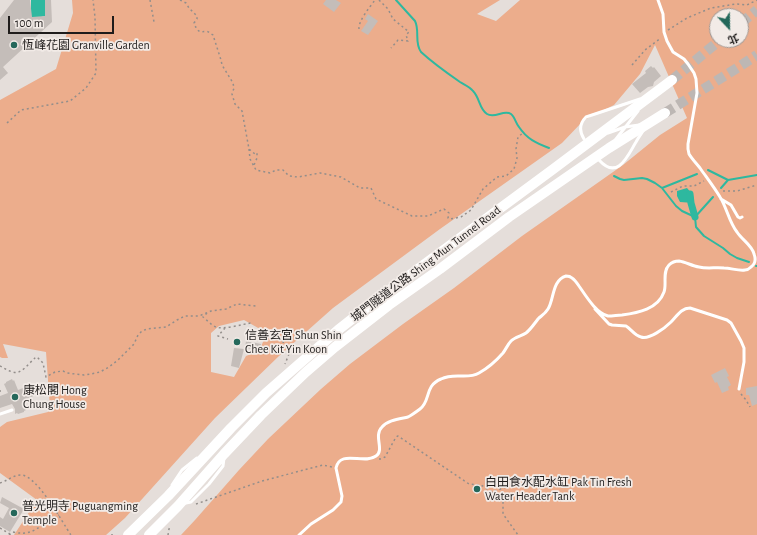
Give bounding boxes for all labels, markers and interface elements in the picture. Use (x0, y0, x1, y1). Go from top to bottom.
scale bar (10, 8, 116, 34)
north arrow (709, 8, 749, 48)
text: 100 m (15, 17, 43, 29)
text: 北 (726, 32, 740, 46)
place label: 恆峰花園 Granville Garden (22, 38, 150, 52)
marker: 恆峰花園 Granville Garden (9, 40, 19, 50)
street label: 城門隧道公路 Shing Mun Tunnel Road (348, 203, 504, 325)
place label: 信善玄宮 Shun Shin Chee Kit Yin Koon (245, 328, 342, 356)
marker: 信善玄宮 Shun Shin Chee Kit Yin Koon (232, 337, 242, 347)
place label: 康松閣 Hong Chung House (23, 383, 87, 411)
marker: 康松閣 Hong Chung House (10, 392, 20, 402)
place label: 白田食水配水缸 Pak Tin Fresh Water Header Tank (485, 475, 632, 503)
marker: 白田食水配水缸 Pak Tin Fresh Water Header Tank (472, 484, 482, 494)
place label: 普光明寺 Puguangming Temple (22, 499, 138, 527)
marker: 普光明寺 Puguangming Temple (9, 508, 19, 518)

